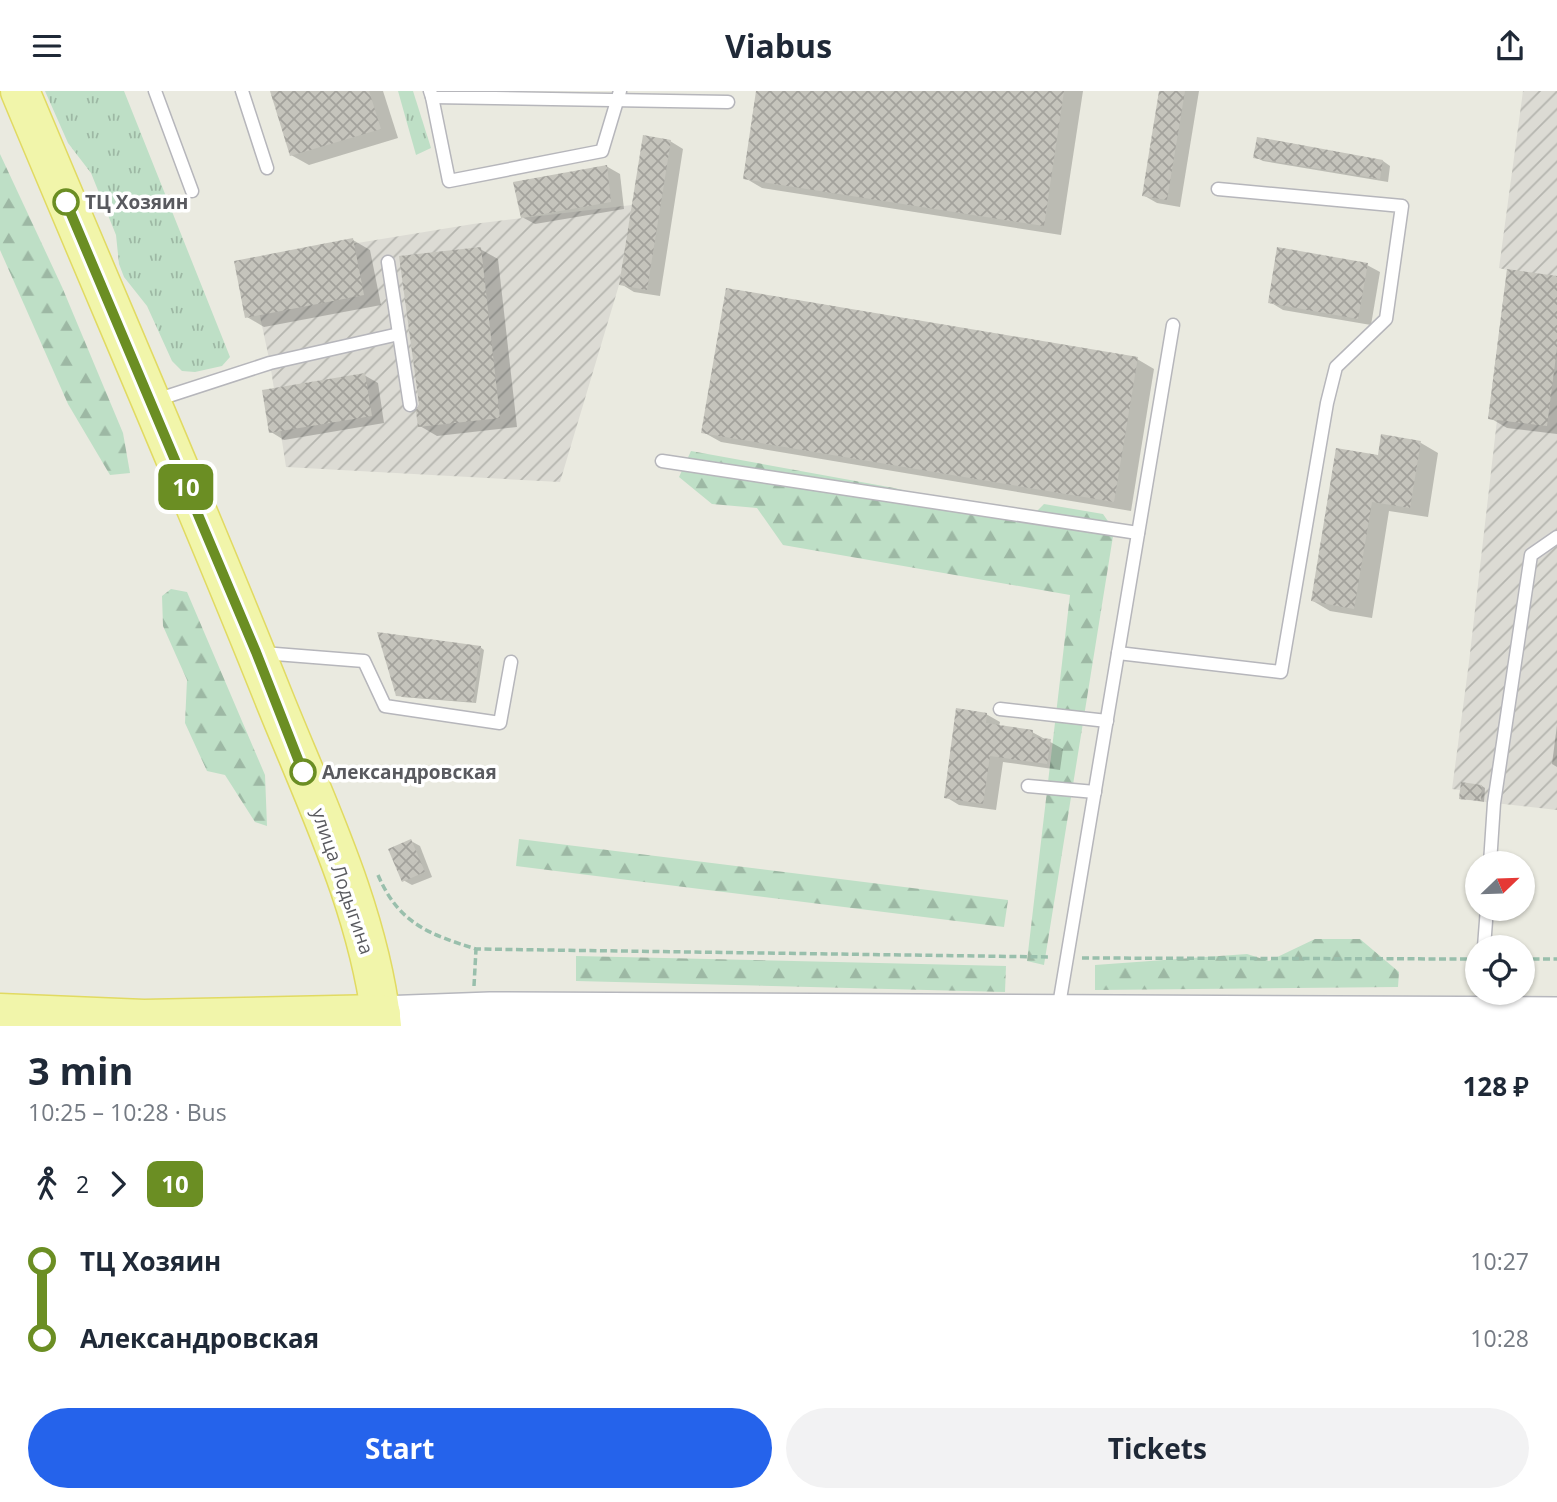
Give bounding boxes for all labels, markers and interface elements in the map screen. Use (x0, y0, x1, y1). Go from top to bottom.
text: Viabus (725, 24, 832, 67)
icon: menu (28, 27, 66, 65)
icon: share (1491, 27, 1529, 65)
marker: ТЦ Хозяин (53, 189, 79, 215)
place label: ТЦ Хозяин (85, 189, 188, 215)
line badge: 10 (154, 464, 218, 510)
text: 10 (172, 470, 200, 503)
marker: Александровская (290, 759, 316, 785)
place label: Александровская (322, 759, 497, 785)
street label: улица Лодыгина (306, 804, 380, 958)
north arrow (1465, 851, 1535, 921)
map controls (1465, 851, 1535, 1005)
button: locate (1465, 935, 1535, 1005)
text: 3 min (28, 1044, 133, 1096)
text: 128 ₽ (1463, 1068, 1529, 1104)
text: 10:25 – 10:28 · Bus (28, 1096, 227, 1128)
icon: walk (28, 1165, 66, 1203)
icon: forward (99, 1165, 137, 1203)
text: 10 (161, 1167, 189, 1200)
text: 2 (76, 1168, 89, 1200)
text: ТЦ Хозяин (80, 1243, 221, 1279)
text: 10:27 (1470, 1245, 1529, 1277)
text: Александровская (80, 1320, 319, 1356)
text: 10:28 (1470, 1322, 1529, 1354)
button: Start (28, 1408, 772, 1488)
button: Tickets (786, 1408, 1529, 1488)

